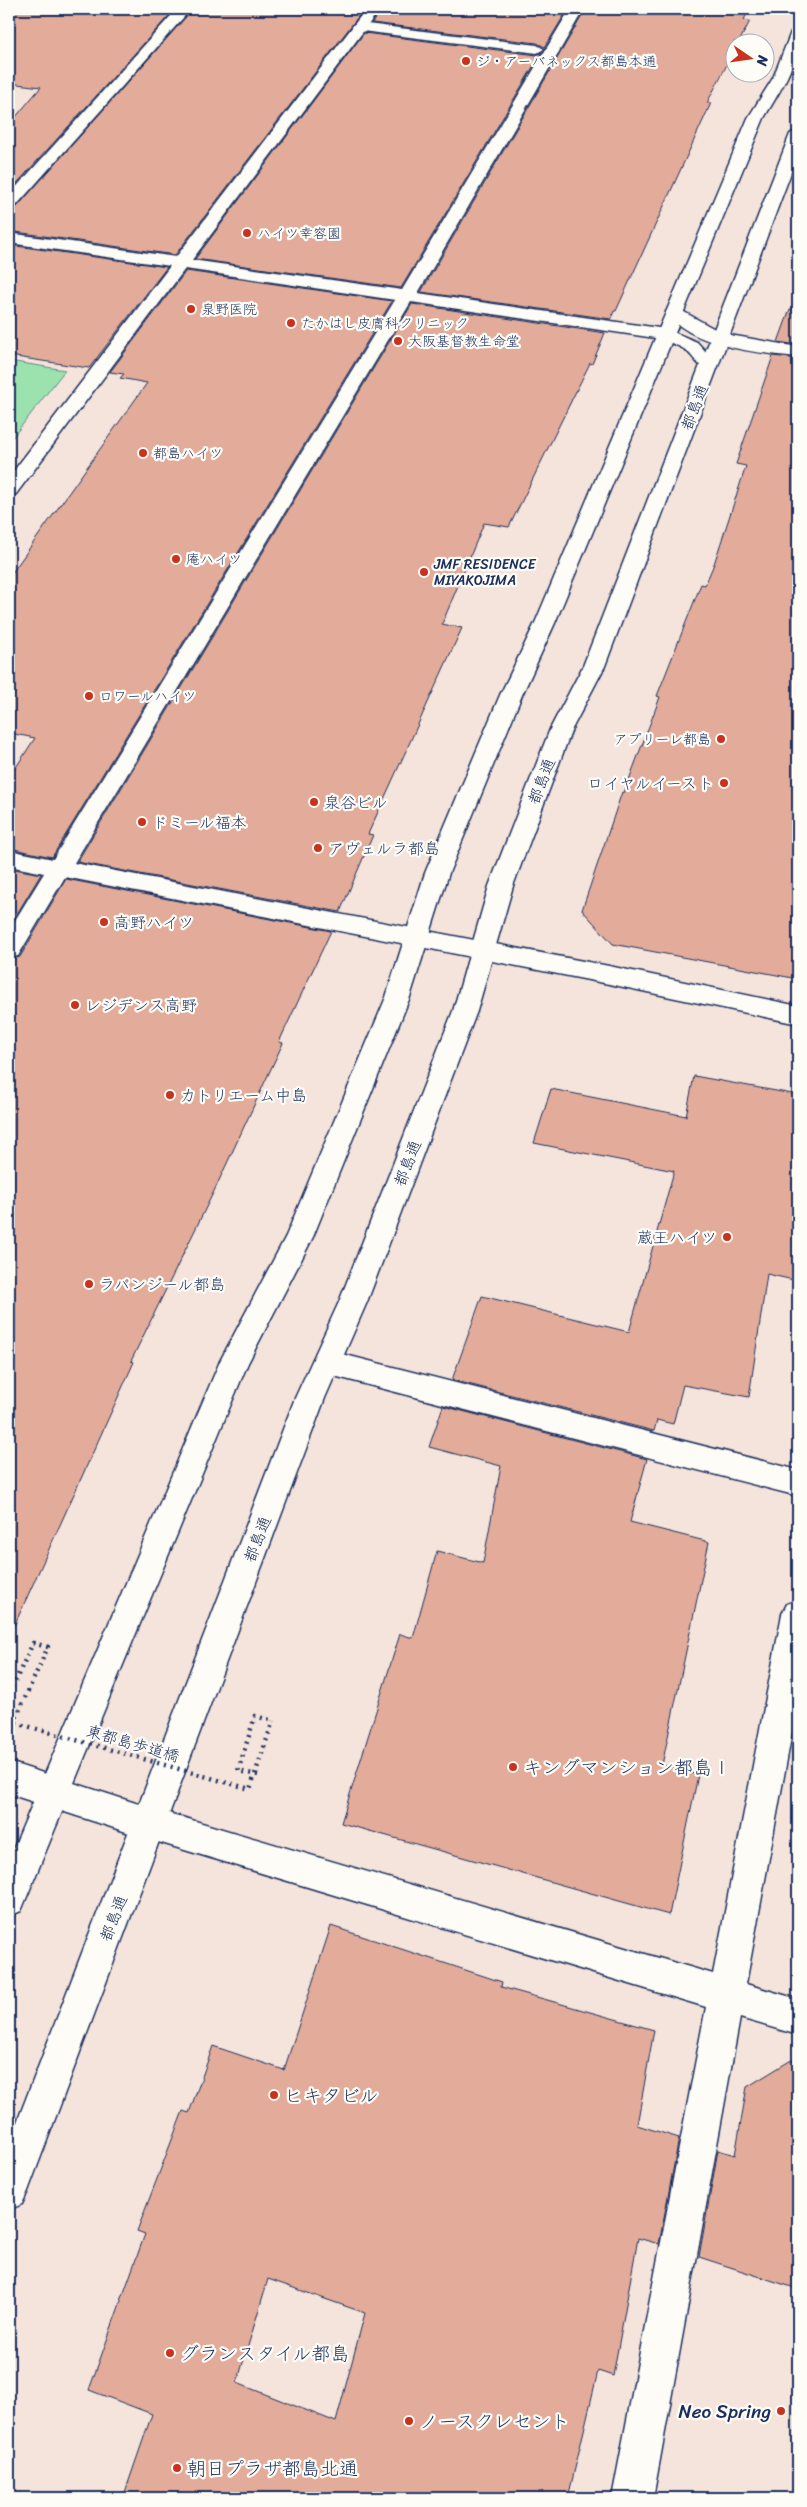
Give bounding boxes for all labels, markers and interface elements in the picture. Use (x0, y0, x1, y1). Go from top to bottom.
north arrow (724, 32, 774, 82)
place label: ジ・アーバネックス都島本通 (476, 49, 657, 74)
text: N (749, 52, 776, 69)
marker: ジ・アーバネックス都島本通 (460, 55, 472, 67)
place label: ハイツ幸容園 (257, 221, 341, 246)
marker: ハイツ幸容園 (241, 227, 253, 239)
place label: 泉野医院 (201, 297, 257, 322)
marker: 泉野医院 (185, 303, 197, 315)
place label: たかはし皮膚科クリニック (301, 311, 469, 336)
marker: たかはし皮膚科クリニック (285, 317, 297, 329)
place label: 大阪基督教生命堂 (408, 329, 520, 354)
marker: 大阪基督教生命堂 (392, 335, 404, 347)
street label: 都島通 (672, 380, 717, 435)
place label: 都島ハイツ (153, 441, 223, 466)
marker: 都島ハイツ (137, 447, 149, 459)
place label: 庵ハイツ (186, 547, 242, 572)
place label: JMF RESIDENCE MIYAKOJIMA (433, 552, 537, 593)
marker: 庵ハイツ (170, 553, 182, 565)
marker: JMF RESIDENCE MIYAKOJIMA (418, 566, 430, 578)
place label: ロワールハイツ (99, 684, 196, 709)
marker: ロワールハイツ (83, 690, 95, 702)
place label: アプリーレ都島 (614, 727, 711, 752)
marker: アプリーレ都島 (715, 733, 727, 745)
street label: 都島通 (519, 754, 564, 809)
place label: ロイヤルイースト (587, 769, 714, 798)
marker: ロイヤルイースト (718, 777, 730, 789)
place label: 泉谷ビル (324, 788, 388, 817)
marker: 泉谷ビル (308, 796, 320, 808)
place label: ドミール福本 (152, 808, 247, 837)
marker: ドミール福本 (136, 816, 148, 828)
place label: アヴェルラ都島 (328, 834, 440, 863)
marker: アヴェルラ都島 (312, 842, 324, 854)
place label: 高野ハイツ (114, 908, 194, 937)
marker: 高野ハイツ (98, 916, 110, 928)
place label: レジデンス高野 (85, 991, 197, 1020)
marker: レジデンス高野 (69, 999, 81, 1011)
place label: カトリエーム中島 (180, 1081, 307, 1110)
marker: カトリエーム中島 (164, 1089, 176, 1101)
street label: 都島通 (385, 1136, 430, 1191)
place label: 蔵王ハイツ (637, 1223, 717, 1252)
marker: 蔵王ハイツ (721, 1231, 733, 1243)
place label: ラパンジール都島 (99, 1270, 225, 1299)
marker: ラパンジール都島 (83, 1278, 95, 1290)
street label: 都島通 (235, 1512, 280, 1567)
street label: 東都島歩道橋 (83, 1716, 183, 1771)
place label: キングマンション都島Ⅰ (523, 1751, 731, 1784)
marker: キングマンション都島Ⅰ (507, 1761, 519, 1773)
street label: 都島通 (91, 1891, 136, 1946)
place label: ヒキタビル (284, 2079, 379, 2112)
marker: ヒキタビル (268, 2089, 280, 2101)
place label: グランスタイル都島 (180, 2337, 349, 2370)
marker: グランスタイル都島 (164, 2347, 176, 2359)
place label: Neo Spring (679, 2395, 771, 2428)
place label: ノースクレセント (419, 2405, 570, 2438)
marker: Neo Spring (775, 2405, 787, 2417)
marker: ノースクレセント (403, 2415, 415, 2427)
place label: 朝日プラザ都島北通 (187, 2452, 358, 2485)
marker: 朝日プラザ都島北通 (171, 2462, 183, 2474)

